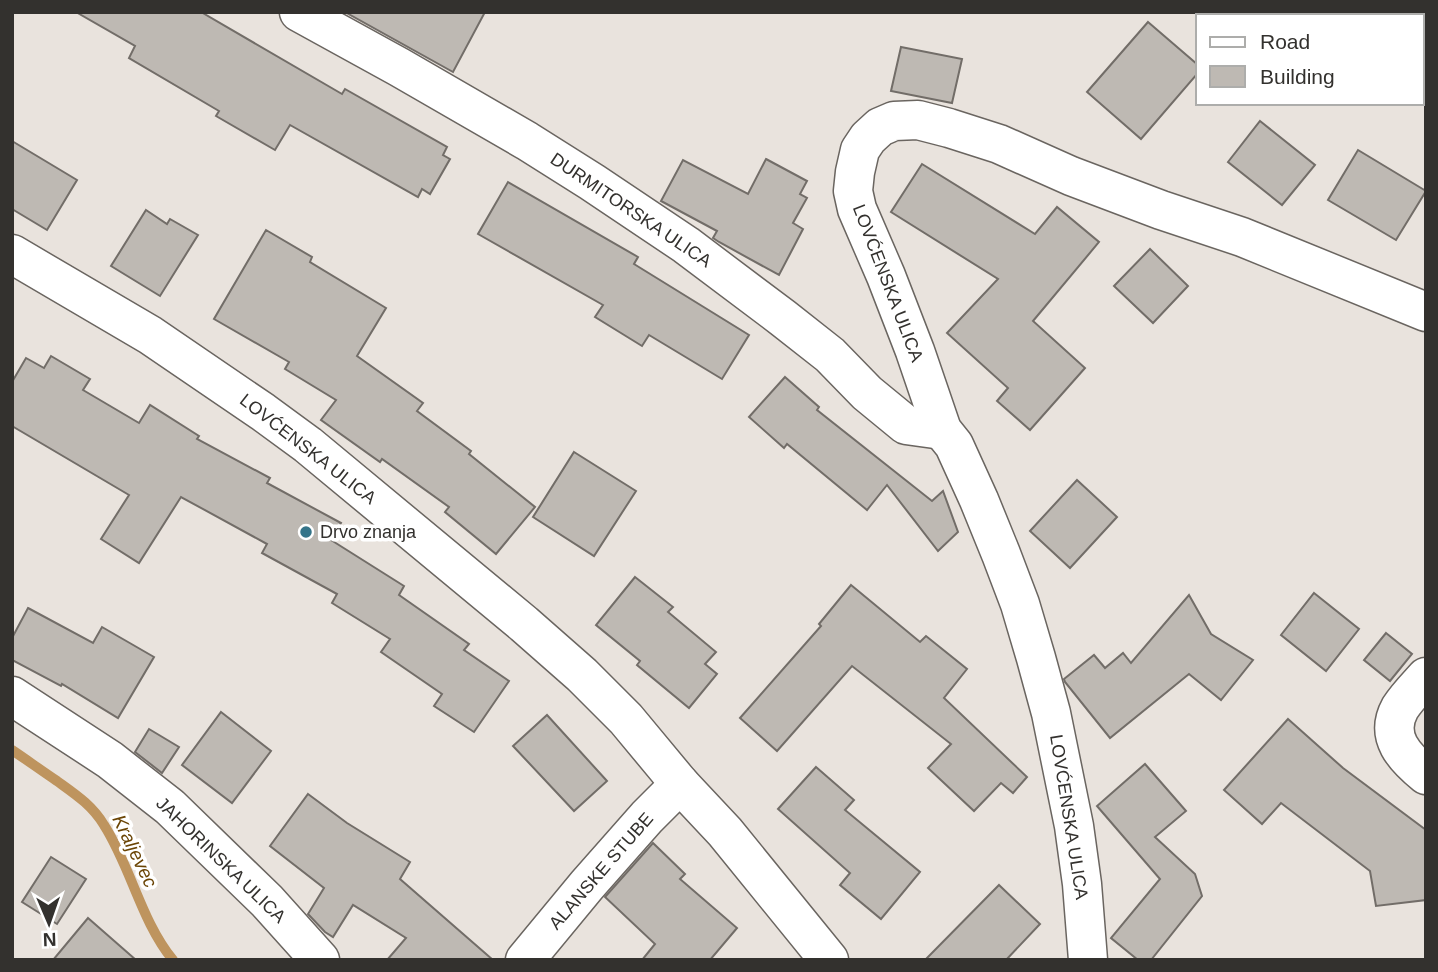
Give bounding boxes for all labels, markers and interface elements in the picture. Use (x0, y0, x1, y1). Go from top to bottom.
legend (1196, 14, 1424, 105)
text: Road (1260, 30, 1310, 53)
text: Building (1260, 65, 1335, 88)
street label: DURMITORSKA ULICA (547, 149, 715, 271)
street label: LOVĆENSKA ULICA (849, 201, 928, 365)
street label: LOVĆENSKA ULICA (236, 389, 381, 508)
place label: Drvo znanja (320, 522, 417, 542)
marker: Drvo znanja (298, 524, 314, 540)
street label: LOVĆENSKA ULICA (1046, 733, 1093, 901)
street label: JAHORINSKA ULICA (152, 793, 290, 927)
street label: ALANSKE STUBE (545, 809, 657, 933)
water label: Kraljevec (108, 811, 162, 891)
north arrow (14, 888, 84, 958)
text: N (42, 929, 57, 950)

